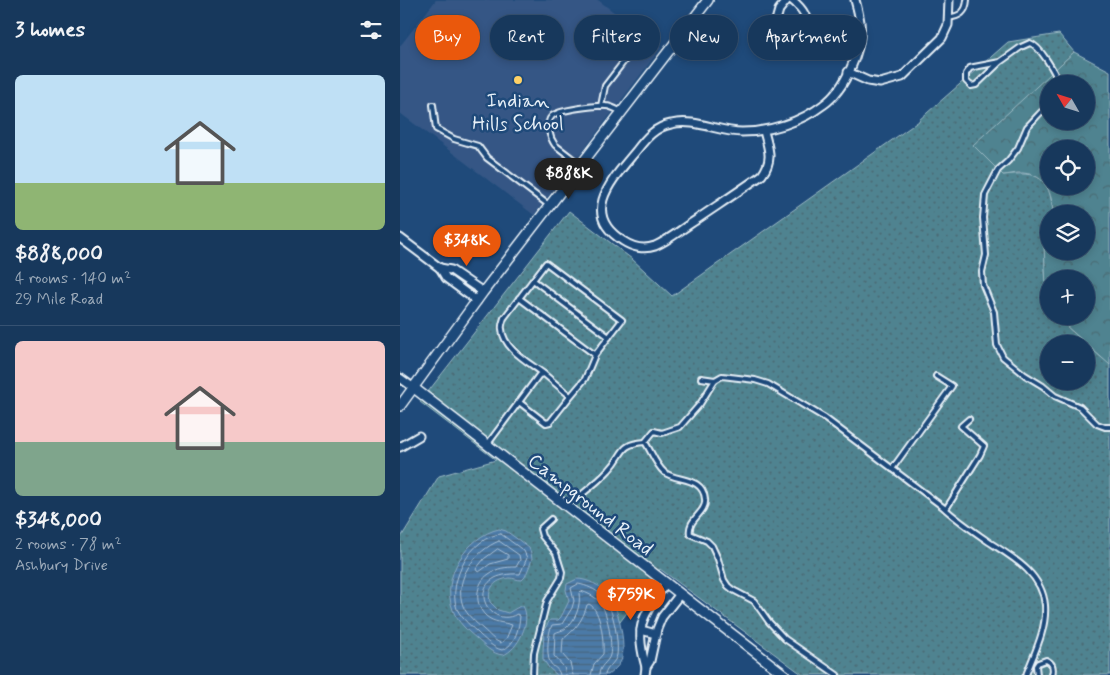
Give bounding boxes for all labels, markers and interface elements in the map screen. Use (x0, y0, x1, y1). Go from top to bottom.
chip: Buy (415, 15, 480, 60)
chip: Rent (490, 15, 564, 60)
chip: Filters (574, 15, 660, 60)
chip: New (670, 15, 738, 60)
chip: Apartment (748, 15, 866, 60)
text: 3 homes (15, 16, 85, 44)
icon: filters (357, 16, 385, 44)
marker: Indian Hills School (512, 74, 524, 86)
north arrow (1040, 75, 1095, 130)
map controls (1040, 75, 1095, 390)
place label: Indian Hills School (472, 88, 564, 138)
icon: home (155, 108, 245, 198)
button: locate (1040, 140, 1095, 195)
pin: $888K (534, 158, 604, 200)
text: $888K (545, 163, 593, 184)
button: layers (1040, 205, 1095, 260)
pin: $348K (432, 224, 502, 267)
text: $348K (444, 230, 490, 251)
text: $888,000 (15, 240, 103, 268)
text: 4 rooms · 140 m² (15, 268, 131, 289)
button: + (1040, 270, 1095, 325)
text: 29 Mile Road (15, 289, 103, 310)
button: − (1040, 335, 1095, 390)
icon: home (155, 373, 245, 463)
street label: Campground Road (522, 448, 658, 563)
text: $348,000 (15, 506, 102, 534)
text: 2 rooms · 78 m² (15, 534, 122, 555)
text: Ashbury Drive (15, 555, 108, 576)
pin: $759K (596, 578, 666, 621)
text: $759K (607, 584, 655, 605)

